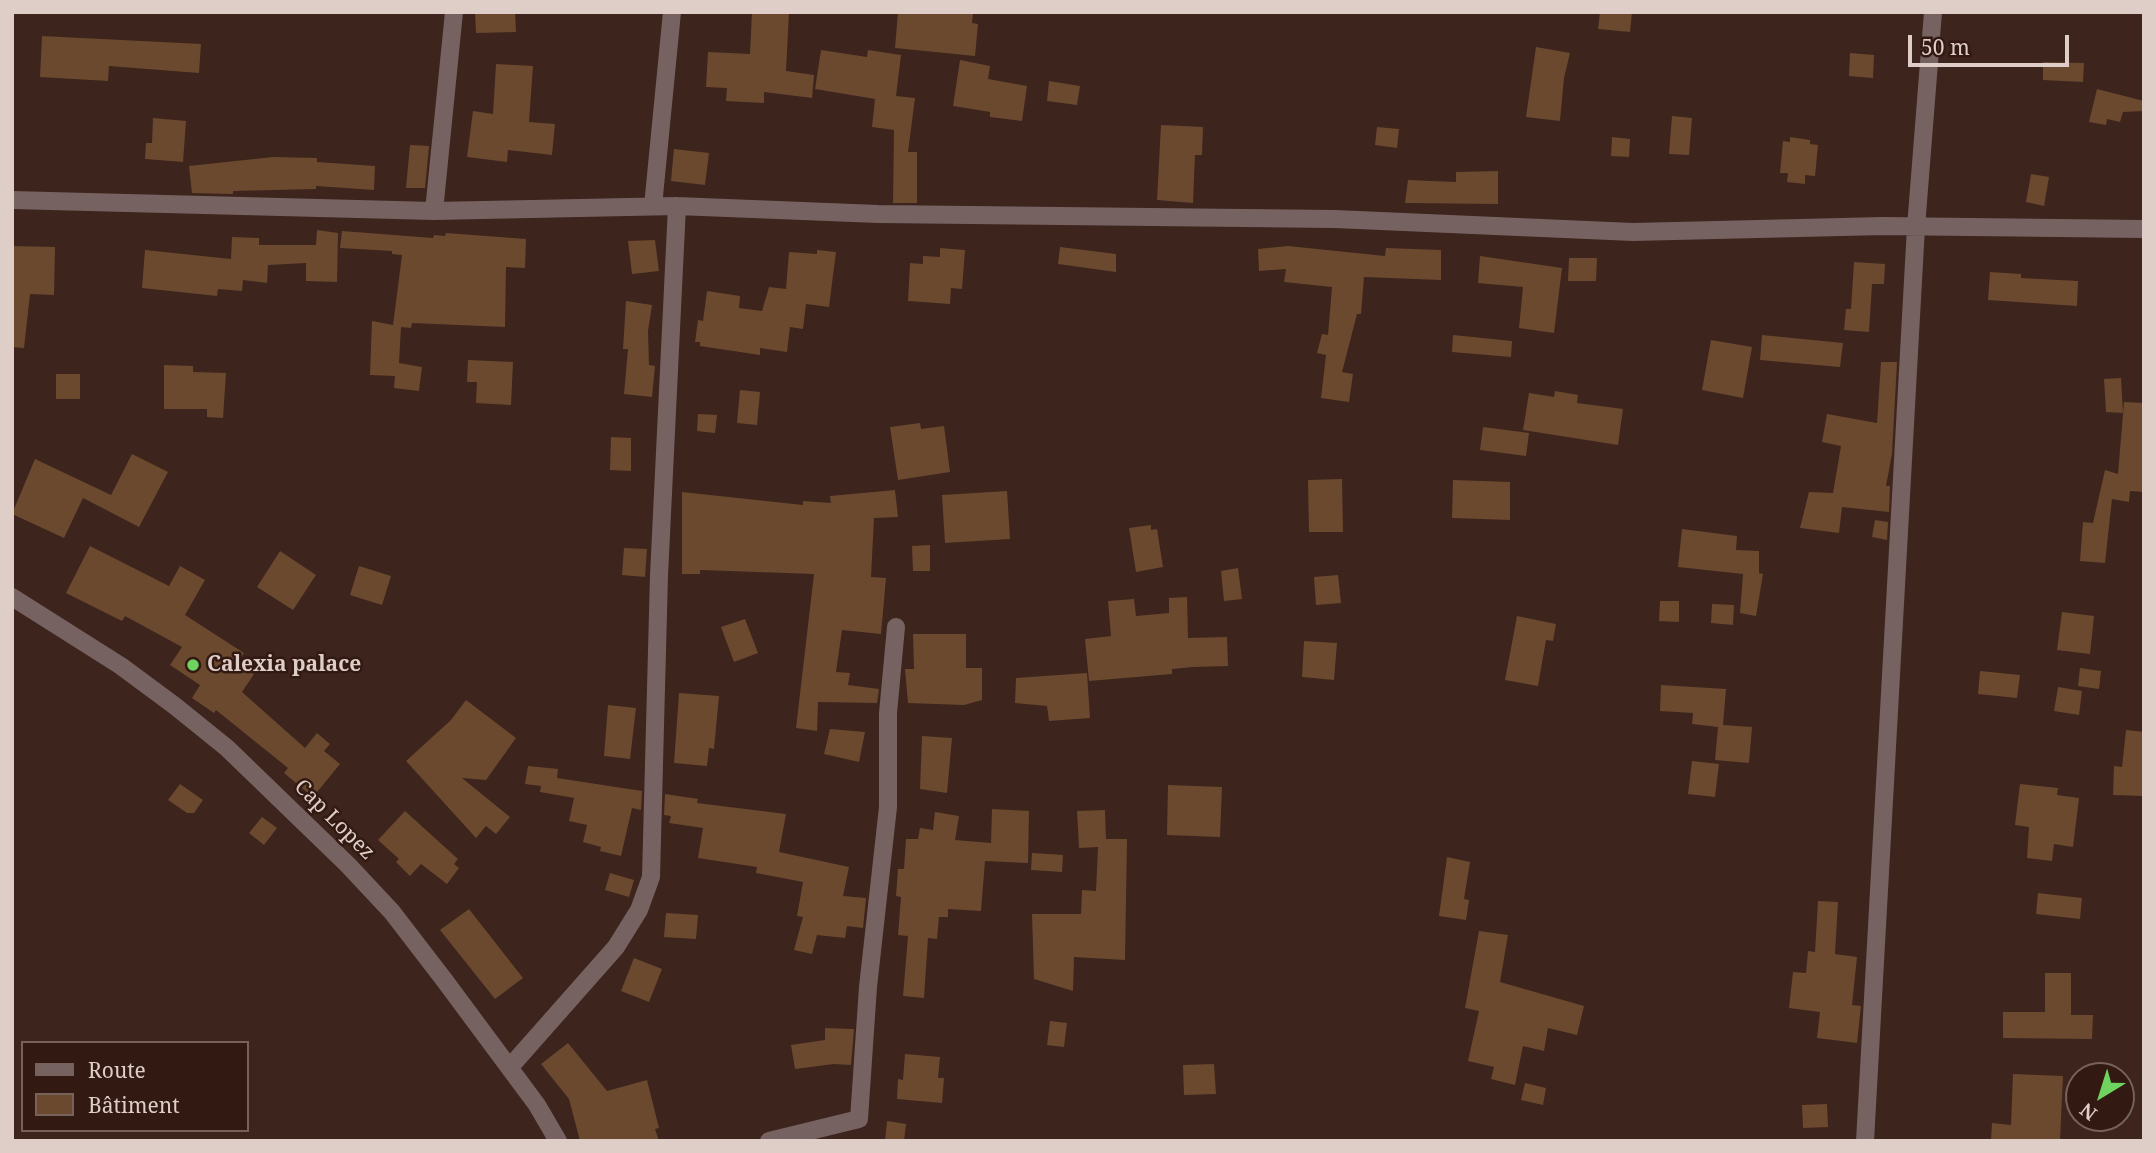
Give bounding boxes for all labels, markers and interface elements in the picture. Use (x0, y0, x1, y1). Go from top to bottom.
scale bar (1911, 21, 2072, 65)
text: 50 m (1921, 33, 1970, 61)
place label: Calexia palace (207, 652, 361, 678)
marker: Calexia palace (185, 657, 201, 673)
street label: Cap Lopez (289, 775, 379, 865)
legend (21, 1041, 248, 1132)
text: Route (88, 1056, 146, 1084)
north arrow (2065, 1062, 2135, 1132)
text: Bâtiment (88, 1091, 180, 1119)
text: N (2074, 1097, 2102, 1127)

